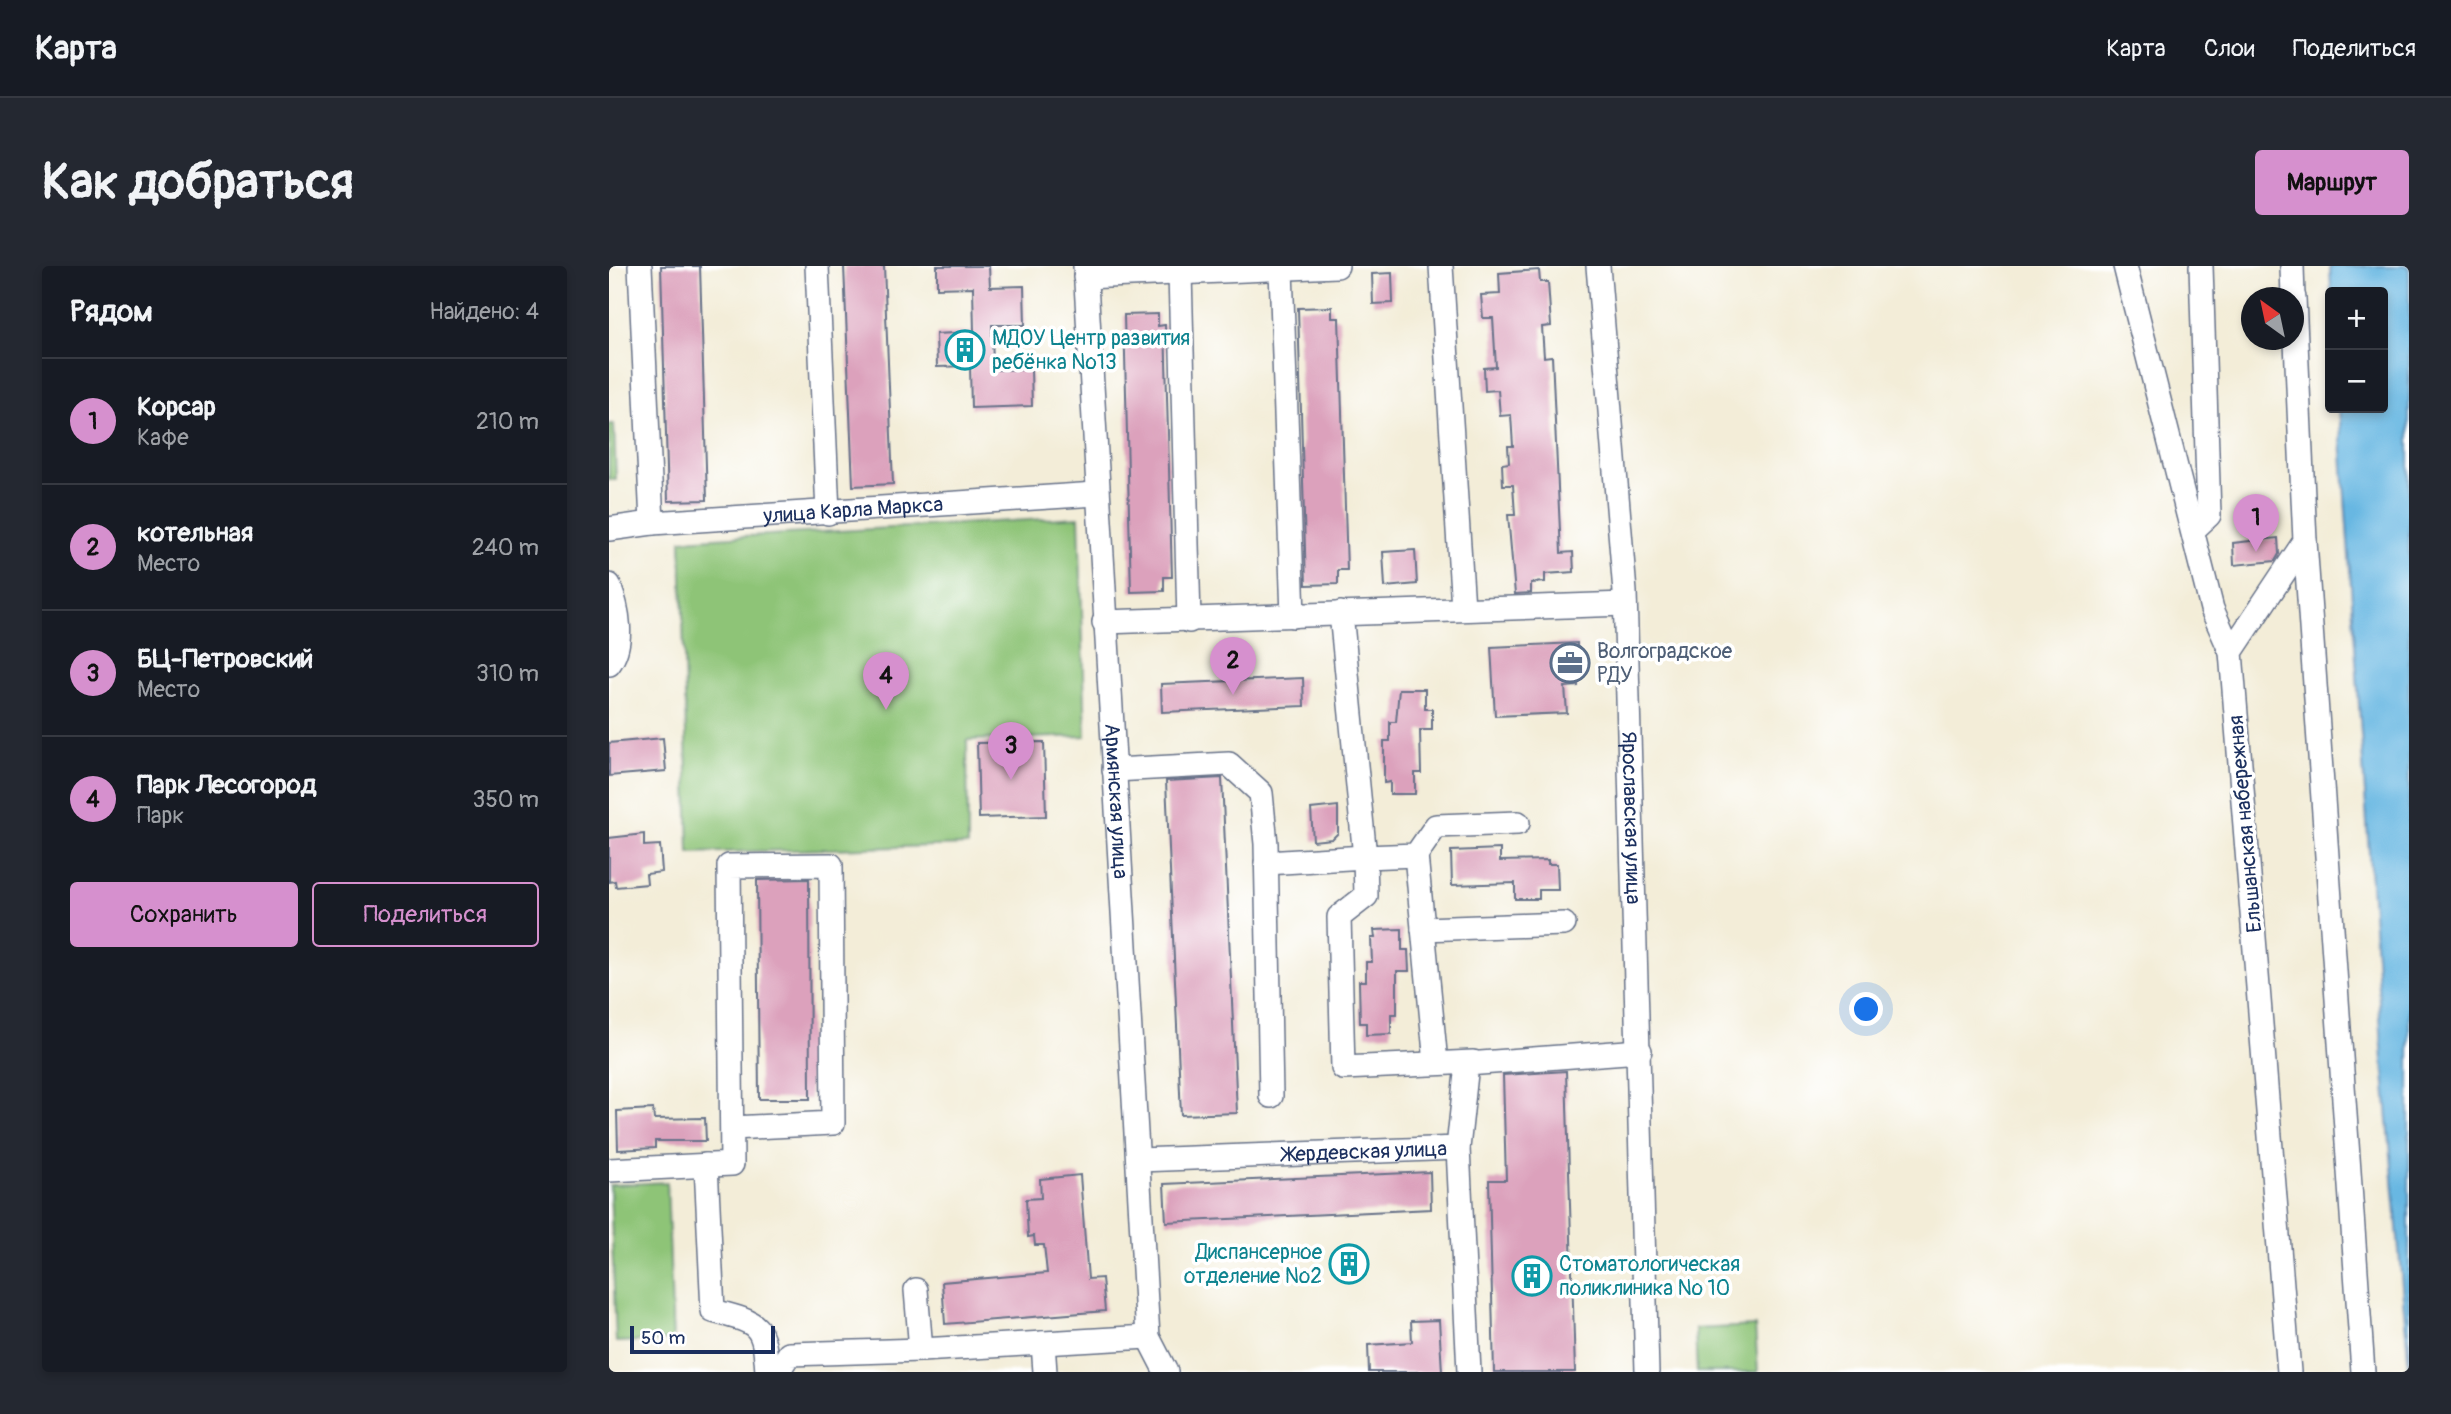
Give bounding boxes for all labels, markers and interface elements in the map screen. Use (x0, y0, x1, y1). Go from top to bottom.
text: Карта (35, 28, 117, 69)
text: Карта (2106, 34, 2166, 63)
text: Слои (2204, 34, 2255, 63)
text: Поделиться (2293, 34, 2416, 63)
button: Маршрут (2255, 150, 2409, 215)
text: Как добраться (42, 152, 354, 213)
north arrow (2241, 287, 2304, 350)
map controls (2325, 287, 2388, 413)
button: + (2325, 287, 2388, 350)
text: Рядом (70, 293, 153, 330)
text: Найдено: 4 (429, 297, 539, 326)
place label: МДОУ Центр развития ребёнка №13 (992, 325, 1190, 376)
building icon: МДОУ Центр развития ребёнка №13 (944, 329, 986, 371)
button: − (2325, 350, 2388, 413)
text: Корсар (137, 391, 216, 423)
text: 1 (89, 407, 98, 436)
text: 210 m (476, 407, 539, 436)
text: Кафе (137, 423, 189, 452)
street label: улица Карла Маркса (761, 491, 944, 530)
pin: 1 (2233, 494, 2279, 552)
text: котельная (137, 517, 253, 549)
text: 2 (87, 533, 99, 562)
text: 240 m (472, 533, 539, 562)
text: Место (137, 549, 200, 578)
pin: 2 (1210, 637, 1256, 695)
place label: Волгоградское РДУ (1597, 638, 1733, 689)
office icon: Волгоградское РДУ (1549, 642, 1591, 684)
text: БЦ-Петровский (137, 643, 313, 675)
pin: 4 (863, 652, 909, 710)
text: 3 (87, 659, 99, 688)
text: 310 m (476, 659, 539, 688)
text: Место (137, 675, 200, 704)
street label: Ельшанская набережная (2223, 714, 2268, 934)
pin: 3 (988, 722, 1034, 780)
street label: Армянская улица (1098, 723, 1134, 880)
street label: Ярославская улица (1615, 731, 1647, 905)
text: Парк Лесогород (137, 769, 316, 801)
text: 4 (86, 785, 100, 814)
text: 350 m (473, 785, 539, 814)
text: Парк (137, 801, 184, 830)
button: Сохранить (70, 882, 298, 947)
button: Поделиться (312, 882, 539, 947)
your location (1849, 992, 1883, 1026)
street label: Жердевская улица (1279, 1135, 1447, 1169)
place label: Диспансерное отделение №2 (1184, 1239, 1323, 1290)
building icon: Диспансерное отделение №2 (1328, 1243, 1370, 1285)
place label: Стоматологическая поликлиника № 10 (1559, 1251, 1740, 1302)
building icon: Стоматологическая поликлиника № 10 (1511, 1255, 1553, 1297)
scale bar (630, 1323, 775, 1355)
text: 50 m (641, 1326, 685, 1350)

